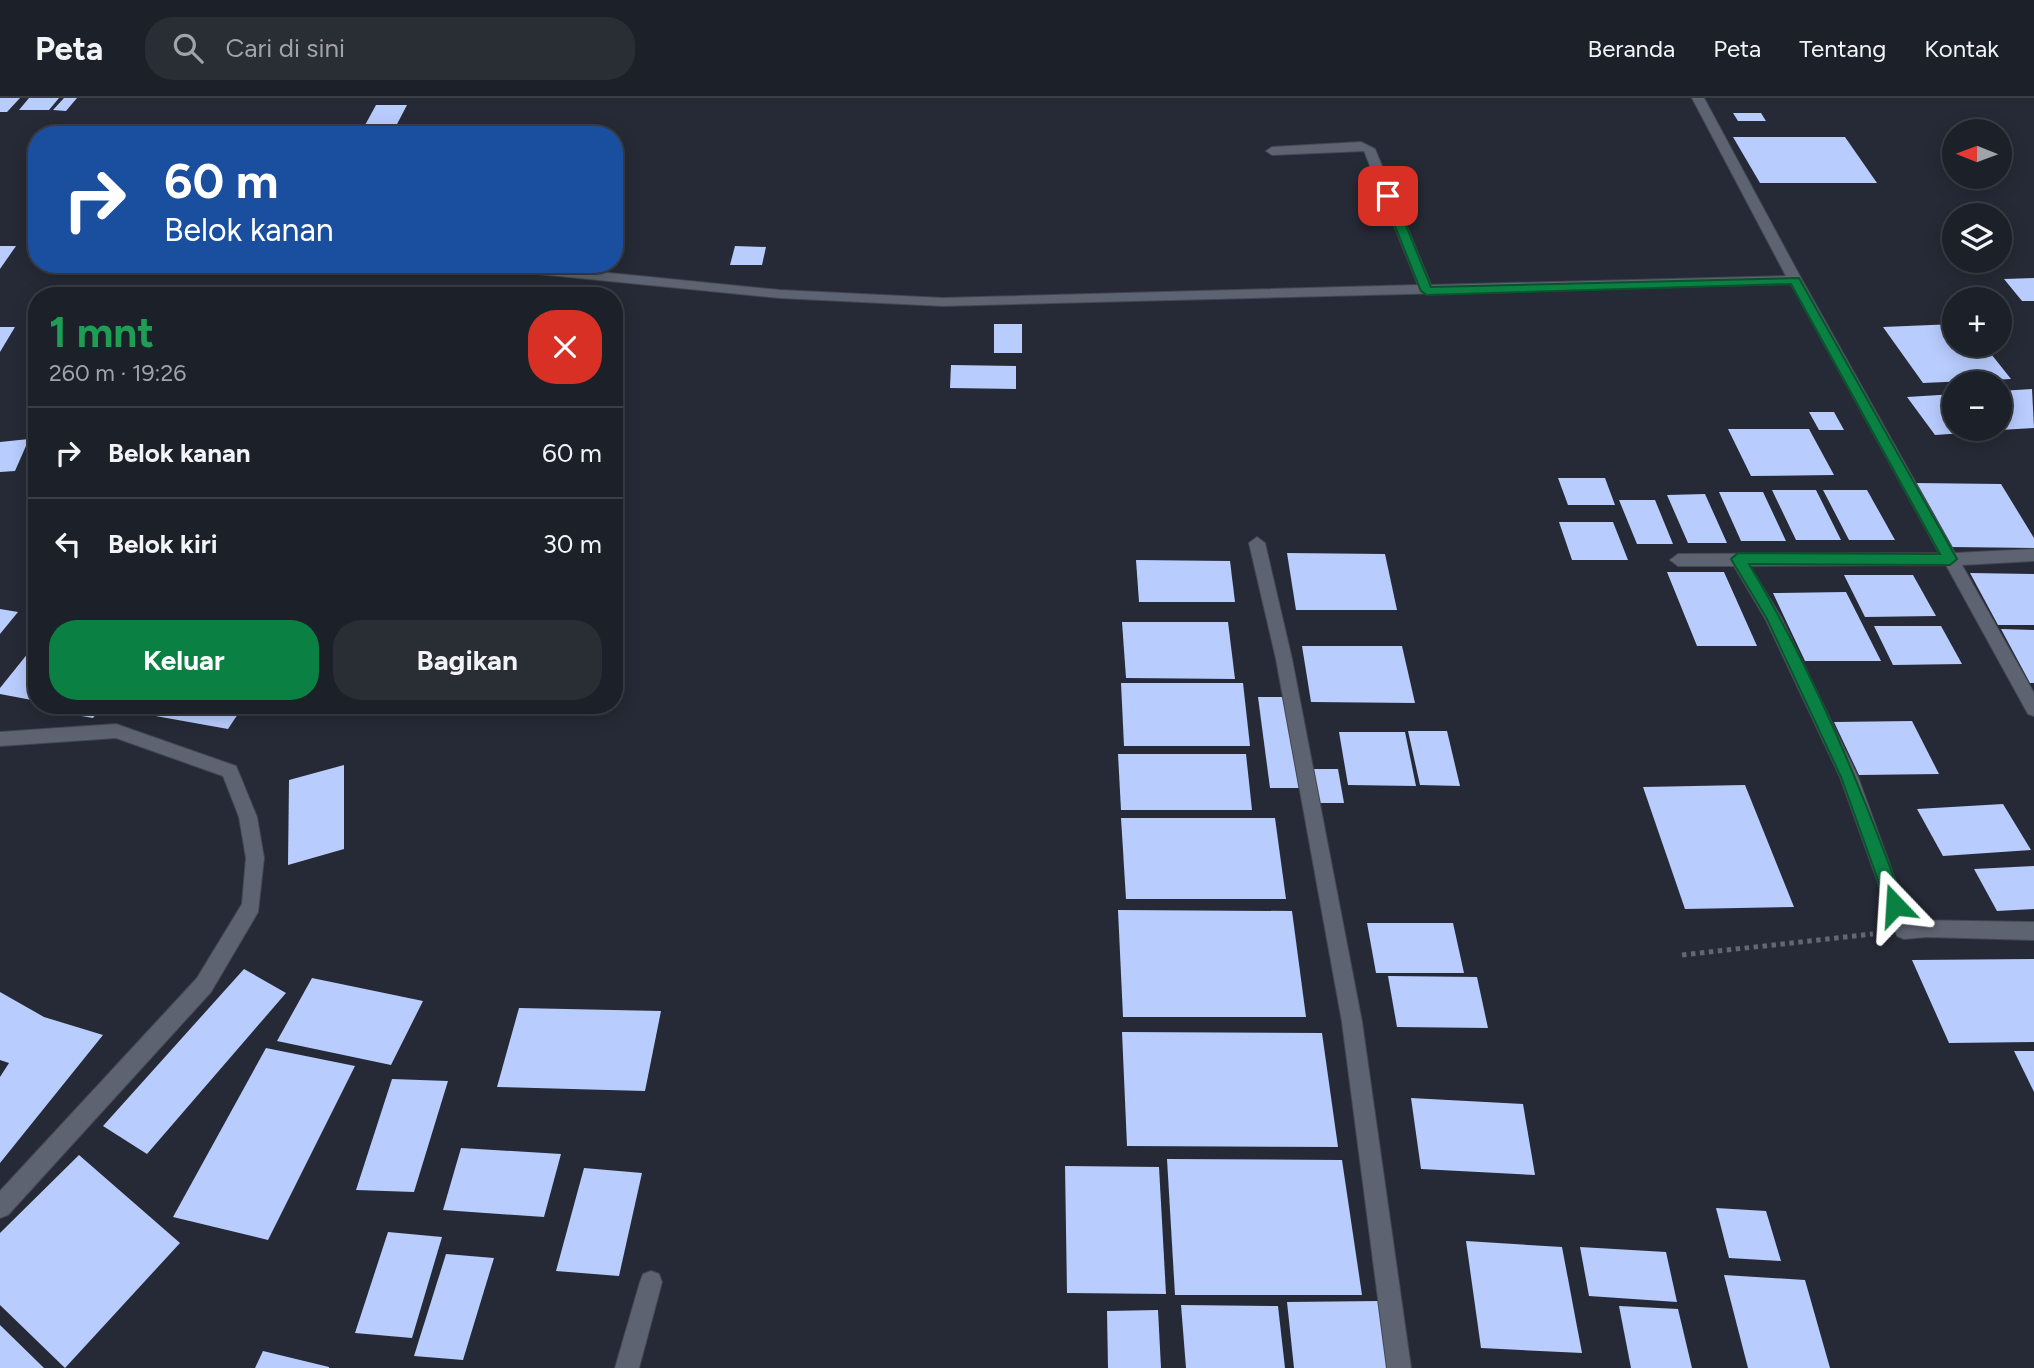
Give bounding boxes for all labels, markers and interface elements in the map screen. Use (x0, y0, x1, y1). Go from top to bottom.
search box (145, 17, 635, 80)
text: Peta (35, 29, 103, 68)
icon: search (169, 29, 207, 67)
text: Cari di sini (225, 32, 345, 64)
text: Beranda (1588, 34, 1675, 63)
text: Peta (1713, 34, 1761, 63)
text: Tentang (1799, 34, 1886, 63)
text: Kontak (1924, 34, 1999, 63)
north arrow (1942, 119, 2012, 189)
map controls (1942, 119, 2012, 441)
text: 60 m (164, 151, 279, 210)
icon: right (49, 154, 140, 245)
pin (1358, 166, 1418, 226)
icon: arrive (1369, 177, 1407, 215)
button: layers (1942, 203, 2012, 273)
text: Belok kanan (164, 211, 334, 249)
button: + (1942, 287, 2012, 357)
text: 1 mnt (49, 307, 154, 358)
button: close (528, 310, 602, 384)
text: 260 m · 19:26 (49, 359, 186, 387)
button: − (1942, 371, 2012, 441)
icon: right (49, 434, 87, 472)
text: Belok kanan (108, 437, 251, 469)
text: 60 m (542, 437, 602, 469)
icon: left (49, 525, 87, 563)
text: Belok kiri (108, 528, 217, 560)
text: 30 m (543, 528, 602, 560)
button: Keluar (49, 620, 319, 700)
button: Bagikan (333, 620, 602, 700)
position arrow (1858, 868, 1932, 942)

